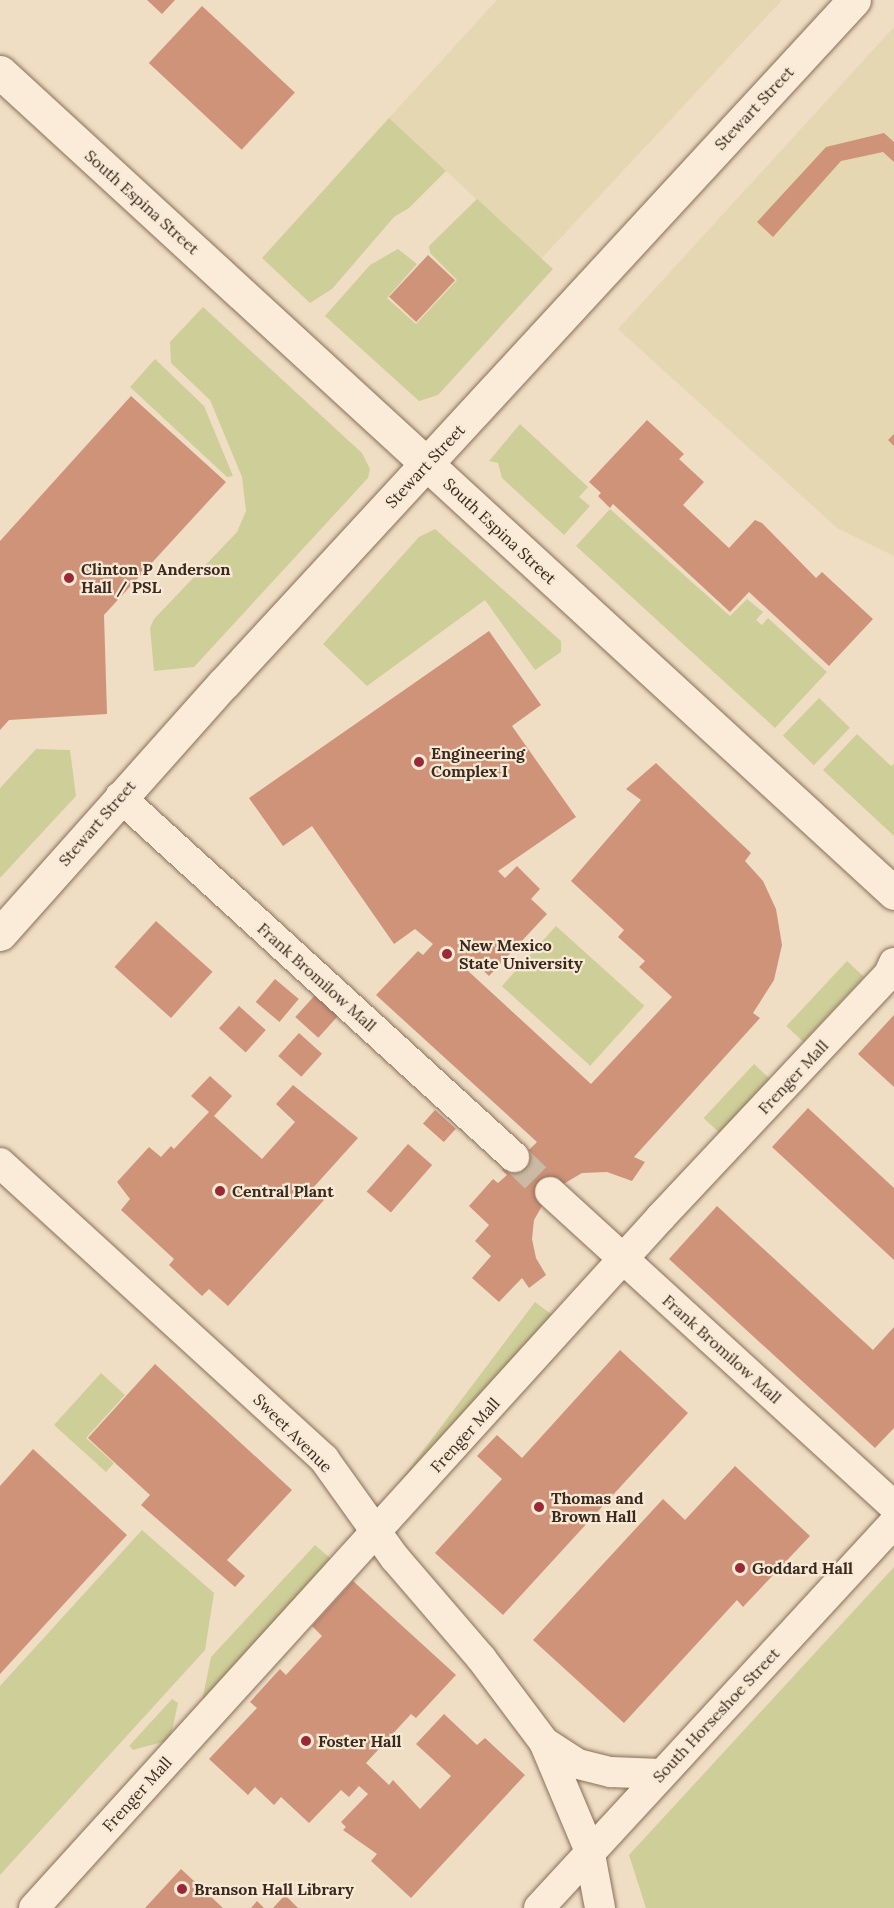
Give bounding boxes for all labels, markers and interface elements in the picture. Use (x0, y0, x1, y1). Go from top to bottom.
street label: Stewart Street (710, 62, 798, 154)
street label: South Espina Street (81, 146, 203, 258)
street label: Stewart Street (381, 420, 469, 512)
street label: South Espina Street (440, 474, 560, 588)
place label: Clinton P Anderson Hall / PSL (81, 559, 230, 597)
marker: Clinton P Anderson Hall / PSL (62, 571, 76, 585)
place label: Engineering Complex I (431, 743, 525, 781)
marker: Engineering Complex I (412, 755, 426, 769)
street label: Stewart Street (54, 776, 140, 870)
street label: Frank Bromilow Mall (254, 919, 380, 1035)
place label: New Mexico State University (459, 935, 583, 973)
marker: New Mexico State University (440, 947, 454, 961)
street label: Frenger Mall (754, 1036, 832, 1118)
place label: Central Plant (232, 1181, 334, 1201)
marker: Central Plant (213, 1184, 227, 1198)
street label: Frank Bromilow Mall (659, 1291, 785, 1407)
street label: Sweet Avenue (250, 1390, 336, 1476)
street label: Frenger Mall (426, 1394, 504, 1476)
place label: Thomas and Brown Hall (551, 1488, 644, 1526)
marker: Thomas and Brown Hall (532, 1500, 546, 1514)
place label: Goddard Hall (752, 1558, 853, 1578)
marker: Goddard Hall (733, 1561, 747, 1575)
street label: South Horseshoe Street (649, 1644, 783, 1786)
place label: Foster Hall (318, 1731, 401, 1751)
marker: Foster Hall (299, 1734, 313, 1748)
street label: Frenger Mall (98, 1753, 176, 1835)
place label: Branson Hall Library (194, 1879, 354, 1899)
marker: Branson Hall Library (175, 1882, 189, 1896)

